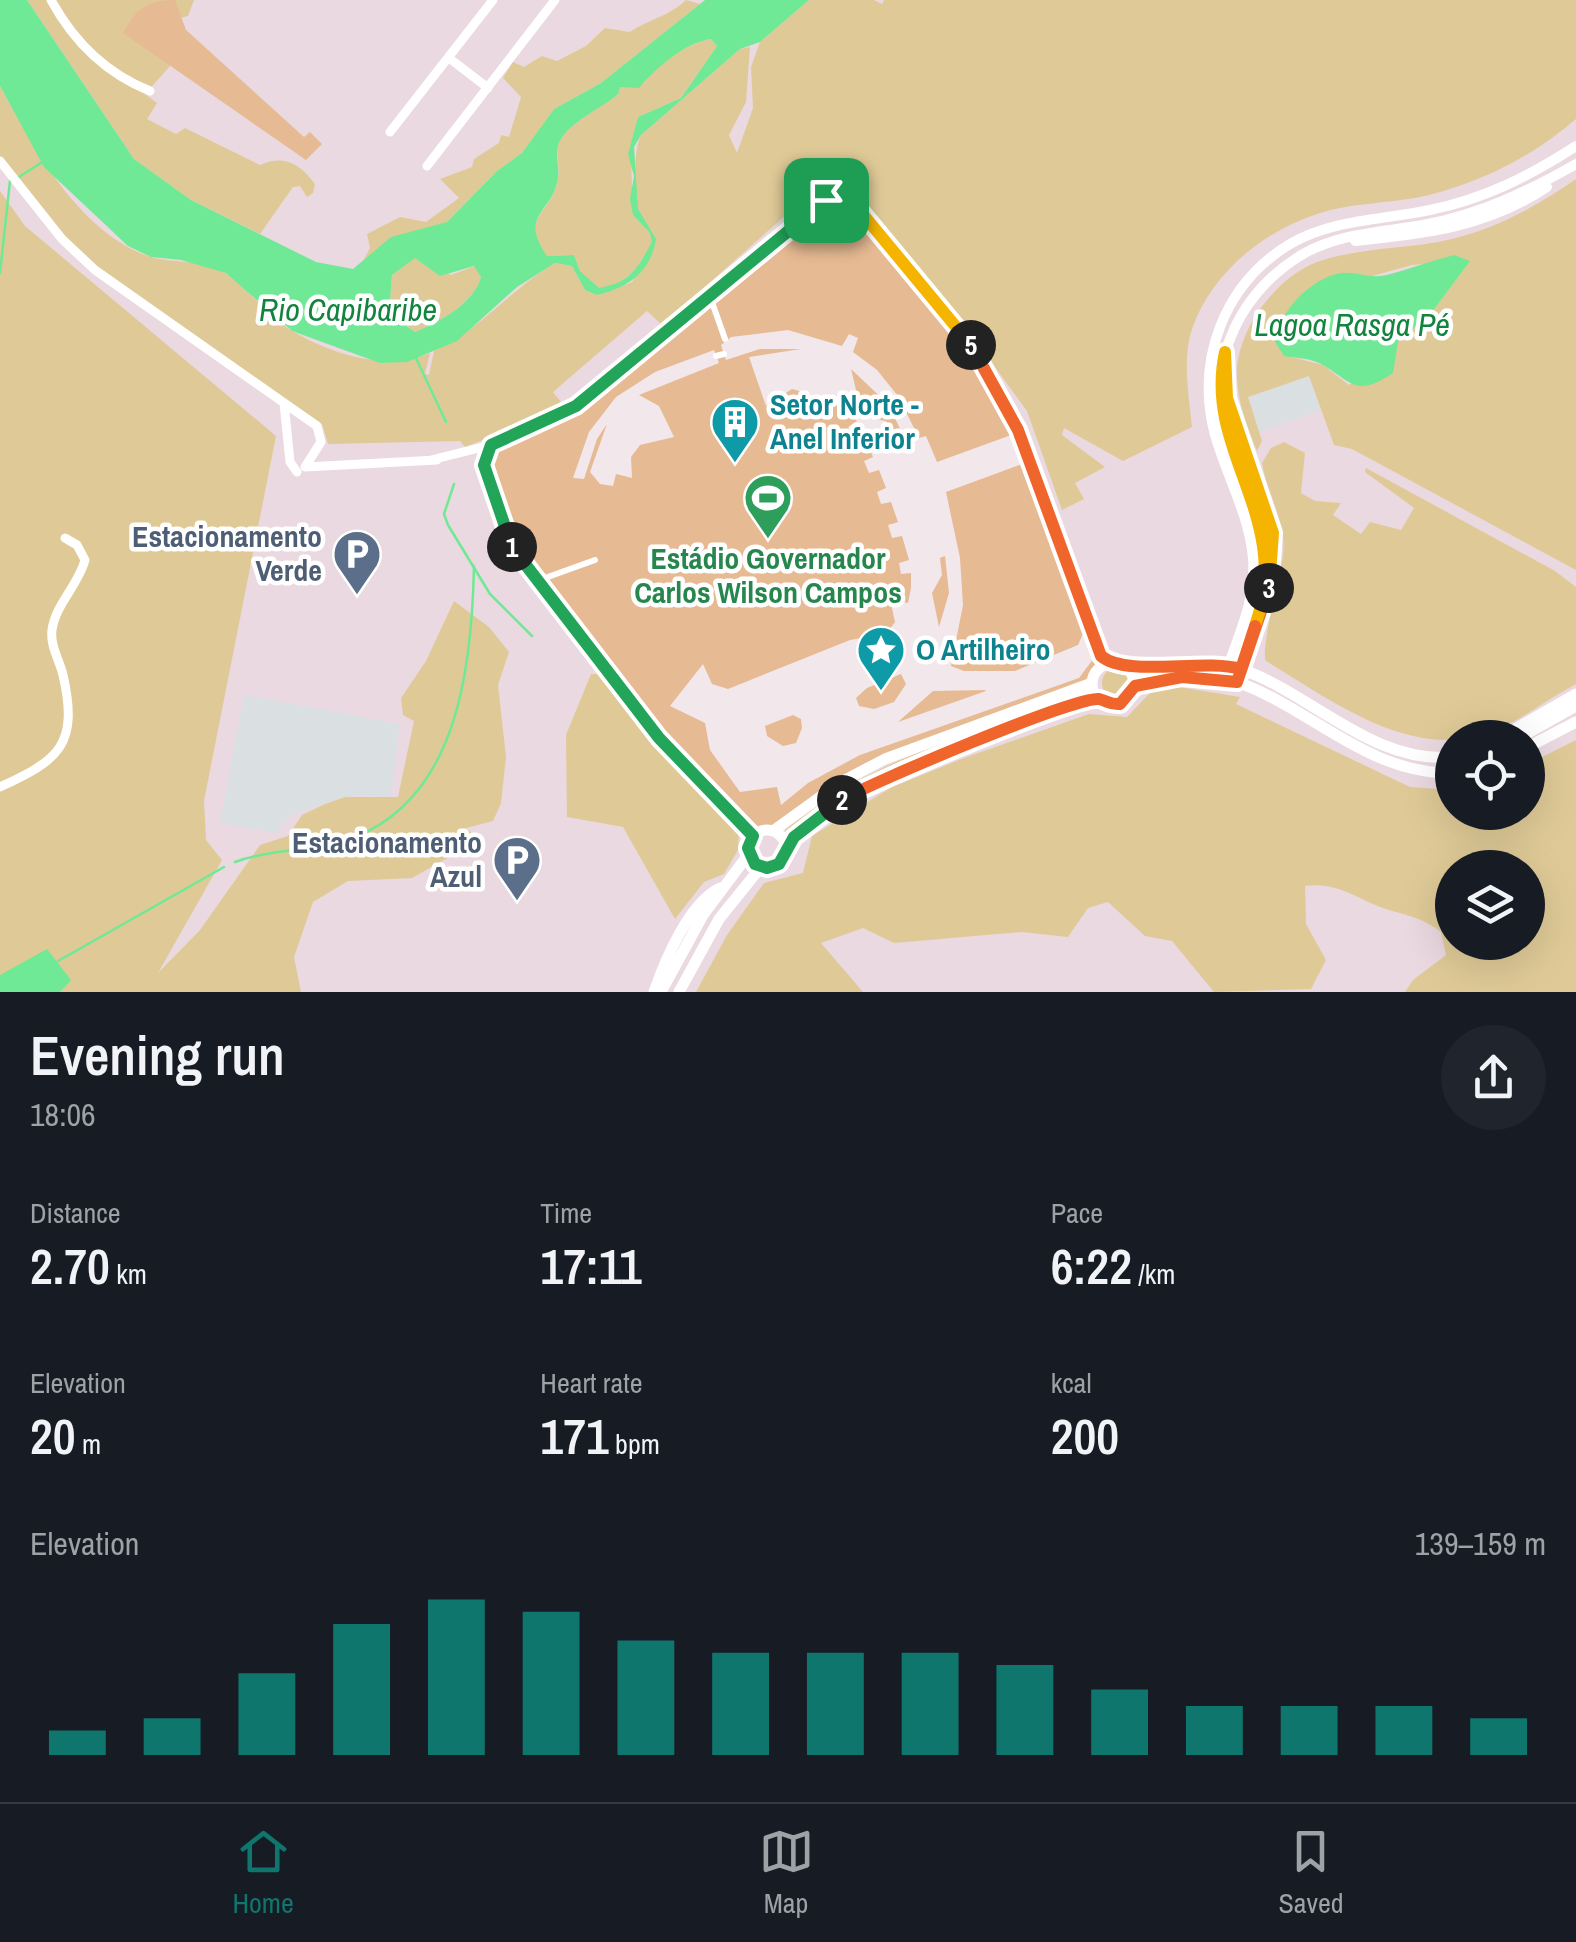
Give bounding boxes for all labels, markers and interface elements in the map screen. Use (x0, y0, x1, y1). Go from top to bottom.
pin (784, 158, 869, 243)
icon: arrive (799, 173, 854, 228)
water label: Rio Capibaribe (259, 288, 437, 331)
water label: Lagoa Rasga Pé (1254, 303, 1450, 346)
pin: 5 (946, 320, 996, 370)
text: 5 (965, 326, 977, 364)
place label: Setor Norte - Anel Inferior (770, 384, 919, 458)
building icon: Setor Norte - Anel Inferior (709, 396, 761, 464)
sports icon: Estádio Governador Carlos Wilson Campos (742, 472, 794, 540)
place label: Estacionamento Verde (132, 516, 322, 590)
pin: 1 (487, 522, 537, 572)
parking icon: Estacionamento Verde (331, 528, 383, 596)
text: 1 (506, 528, 518, 566)
place label: Estádio Governador Carlos Wilson Campos (634, 538, 902, 612)
pin: 3 (1244, 563, 1294, 613)
text: 3 (1263, 569, 1275, 607)
place icon: O Artilheiro (855, 624, 907, 692)
place label: O Artilheiro (916, 629, 1050, 669)
map controls (1435, 720, 1545, 960)
button: locate (1435, 720, 1545, 830)
pin: 2 (817, 775, 867, 825)
text: 2 (836, 781, 848, 819)
place label: Estacionamento Azul (292, 822, 482, 896)
parking icon: Estacionamento Azul (491, 834, 543, 902)
button: layers (1435, 850, 1545, 960)
text: Evening run (30, 1018, 285, 1092)
button: share (1441, 1025, 1546, 1130)
text: 18:06 (30, 1093, 96, 1136)
text: Distance (30, 1194, 121, 1232)
text: Time (540, 1194, 592, 1232)
text: Pace (1051, 1194, 1103, 1232)
text: 2.70 (30, 1232, 110, 1300)
text: 17:11 (540, 1232, 642, 1300)
text: 6:22 (1051, 1232, 1132, 1300)
text: km (110, 1255, 147, 1293)
text: /km (1132, 1255, 1175, 1293)
text: Elevation (30, 1364, 126, 1402)
text: Heart rate (540, 1364, 642, 1402)
text: kcal (1051, 1364, 1091, 1402)
text: 20 (30, 1402, 76, 1470)
text: 171 (540, 1402, 609, 1470)
text: 200 (1051, 1402, 1119, 1470)
text: m (76, 1425, 101, 1463)
text: bpm (609, 1425, 660, 1463)
text: Elevation (30, 1522, 139, 1565)
text: 139–159 m (1415, 1522, 1546, 1565)
tab: Home (232, 1824, 294, 1922)
tab: Map (759, 1824, 814, 1922)
tab: Saved (1278, 1824, 1344, 1922)

